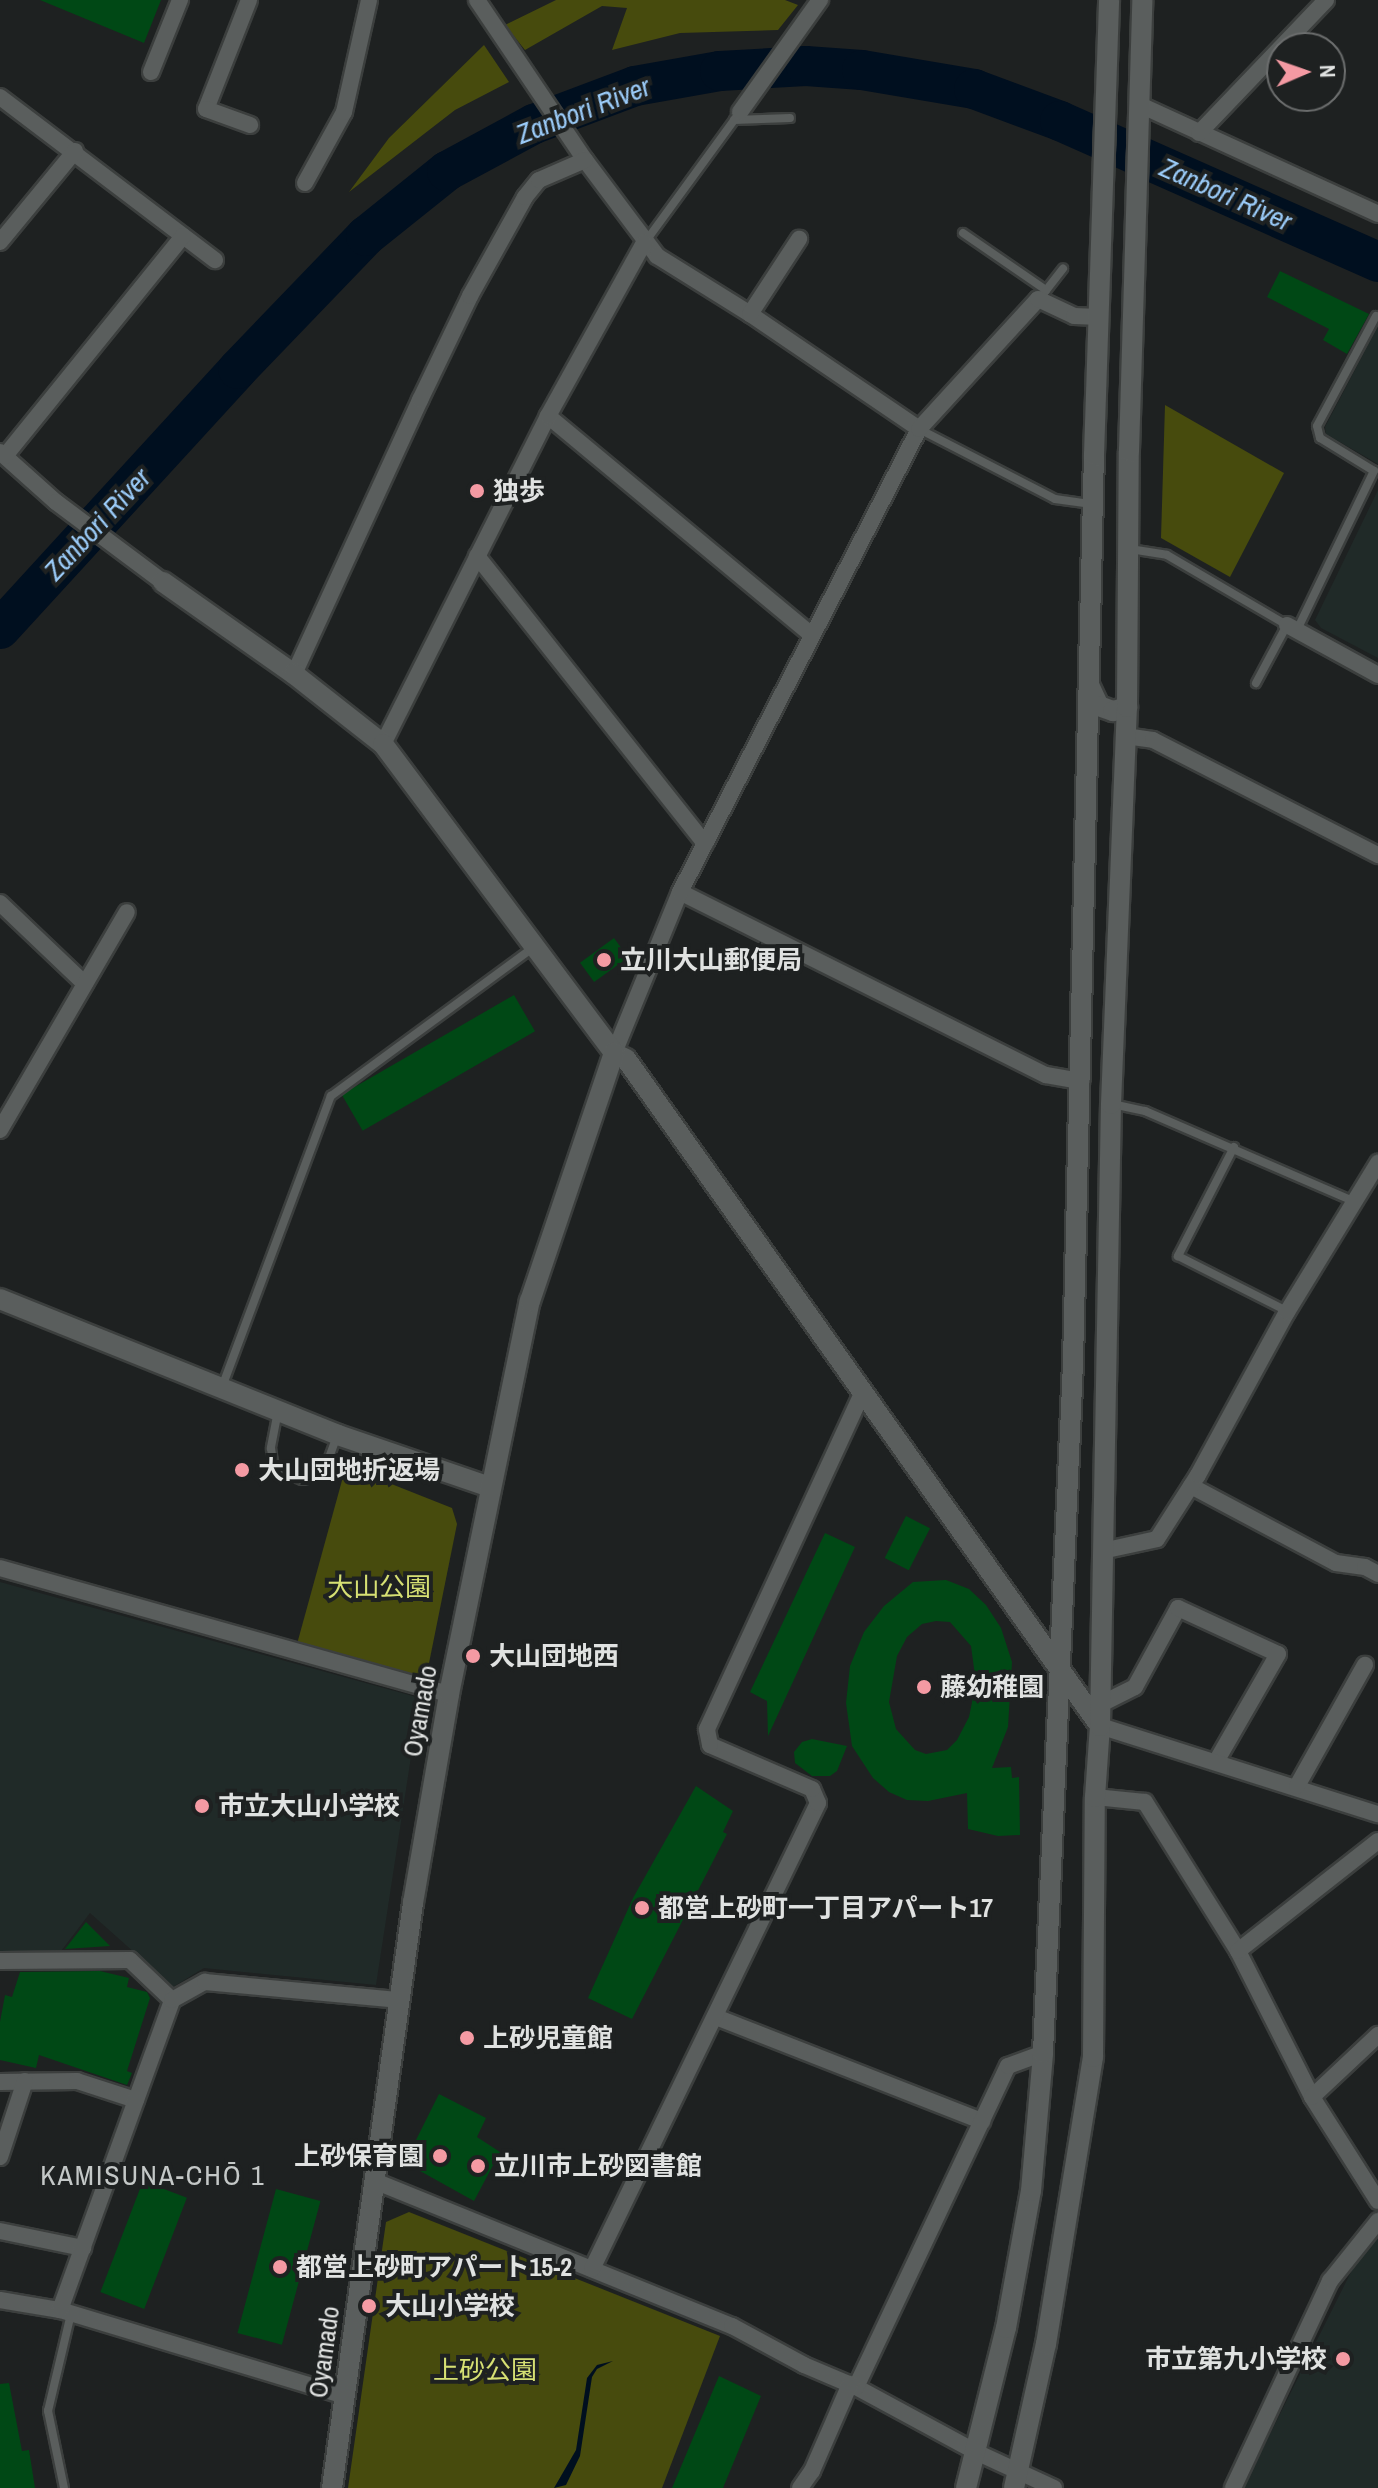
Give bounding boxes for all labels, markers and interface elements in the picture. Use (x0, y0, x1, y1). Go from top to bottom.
north arrow (1266, 32, 1346, 112)
text: N (1313, 64, 1343, 78)
water label: Zanbori River (511, 69, 655, 151)
water label: Zanbori River (1155, 150, 1297, 238)
water label: Zanbori River (37, 461, 157, 587)
place label: 独歩 (493, 475, 545, 507)
marker: 独歩 (468, 482, 486, 500)
place label: 立川大山郵便局 (620, 944, 802, 976)
marker: 立川大山郵便局 (595, 951, 613, 969)
place label: 大山団地折返場 (258, 1454, 440, 1486)
marker: 大山団地折返場 (233, 1461, 251, 1479)
park label: 大山公園 (327, 1571, 431, 1603)
place label: 大山団地西 (489, 1640, 619, 1672)
marker: 大山団地西 (464, 1647, 482, 1665)
street label: Oyamado (397, 1663, 443, 1759)
place label: 藤幼稚園 (940, 1671, 1044, 1703)
marker: 藤幼稚園 (915, 1678, 933, 1696)
place label: 市立大山小学校 (218, 1790, 400, 1822)
marker: 市立大山小学校 (193, 1797, 211, 1815)
place label: 都営上砂町一丁目アパート17 (658, 1892, 994, 1924)
marker: 都営上砂町一丁目アパート17 (633, 1899, 651, 1917)
place label: 上砂児童館 (483, 2022, 613, 2054)
marker: 上砂児童館 (458, 2029, 476, 2047)
place label: 上砂保育園 (294, 2140, 424, 2172)
marker: 上砂保育園 (431, 2147, 449, 2165)
place label: 立川市上砂図書館 (494, 2150, 702, 2182)
marker: 立川市上砂図書館 (469, 2157, 487, 2175)
district label: KAMISUNA-CHŌ 1 (40, 2158, 266, 2192)
place label: 都営上砂町アパート15-2 (296, 2251, 573, 2283)
marker: 都営上砂町アパート15-2 (271, 2258, 289, 2276)
place label: 大山小学校 (385, 2290, 515, 2322)
marker: 大山小学校 (360, 2297, 378, 2315)
street label: Oyamado (302, 2304, 346, 2400)
place label: 市立第九小学校 (1145, 2343, 1327, 2375)
marker: 市立第九小学校 (1334, 2350, 1352, 2368)
park label: 上砂公園 (433, 2354, 537, 2386)

